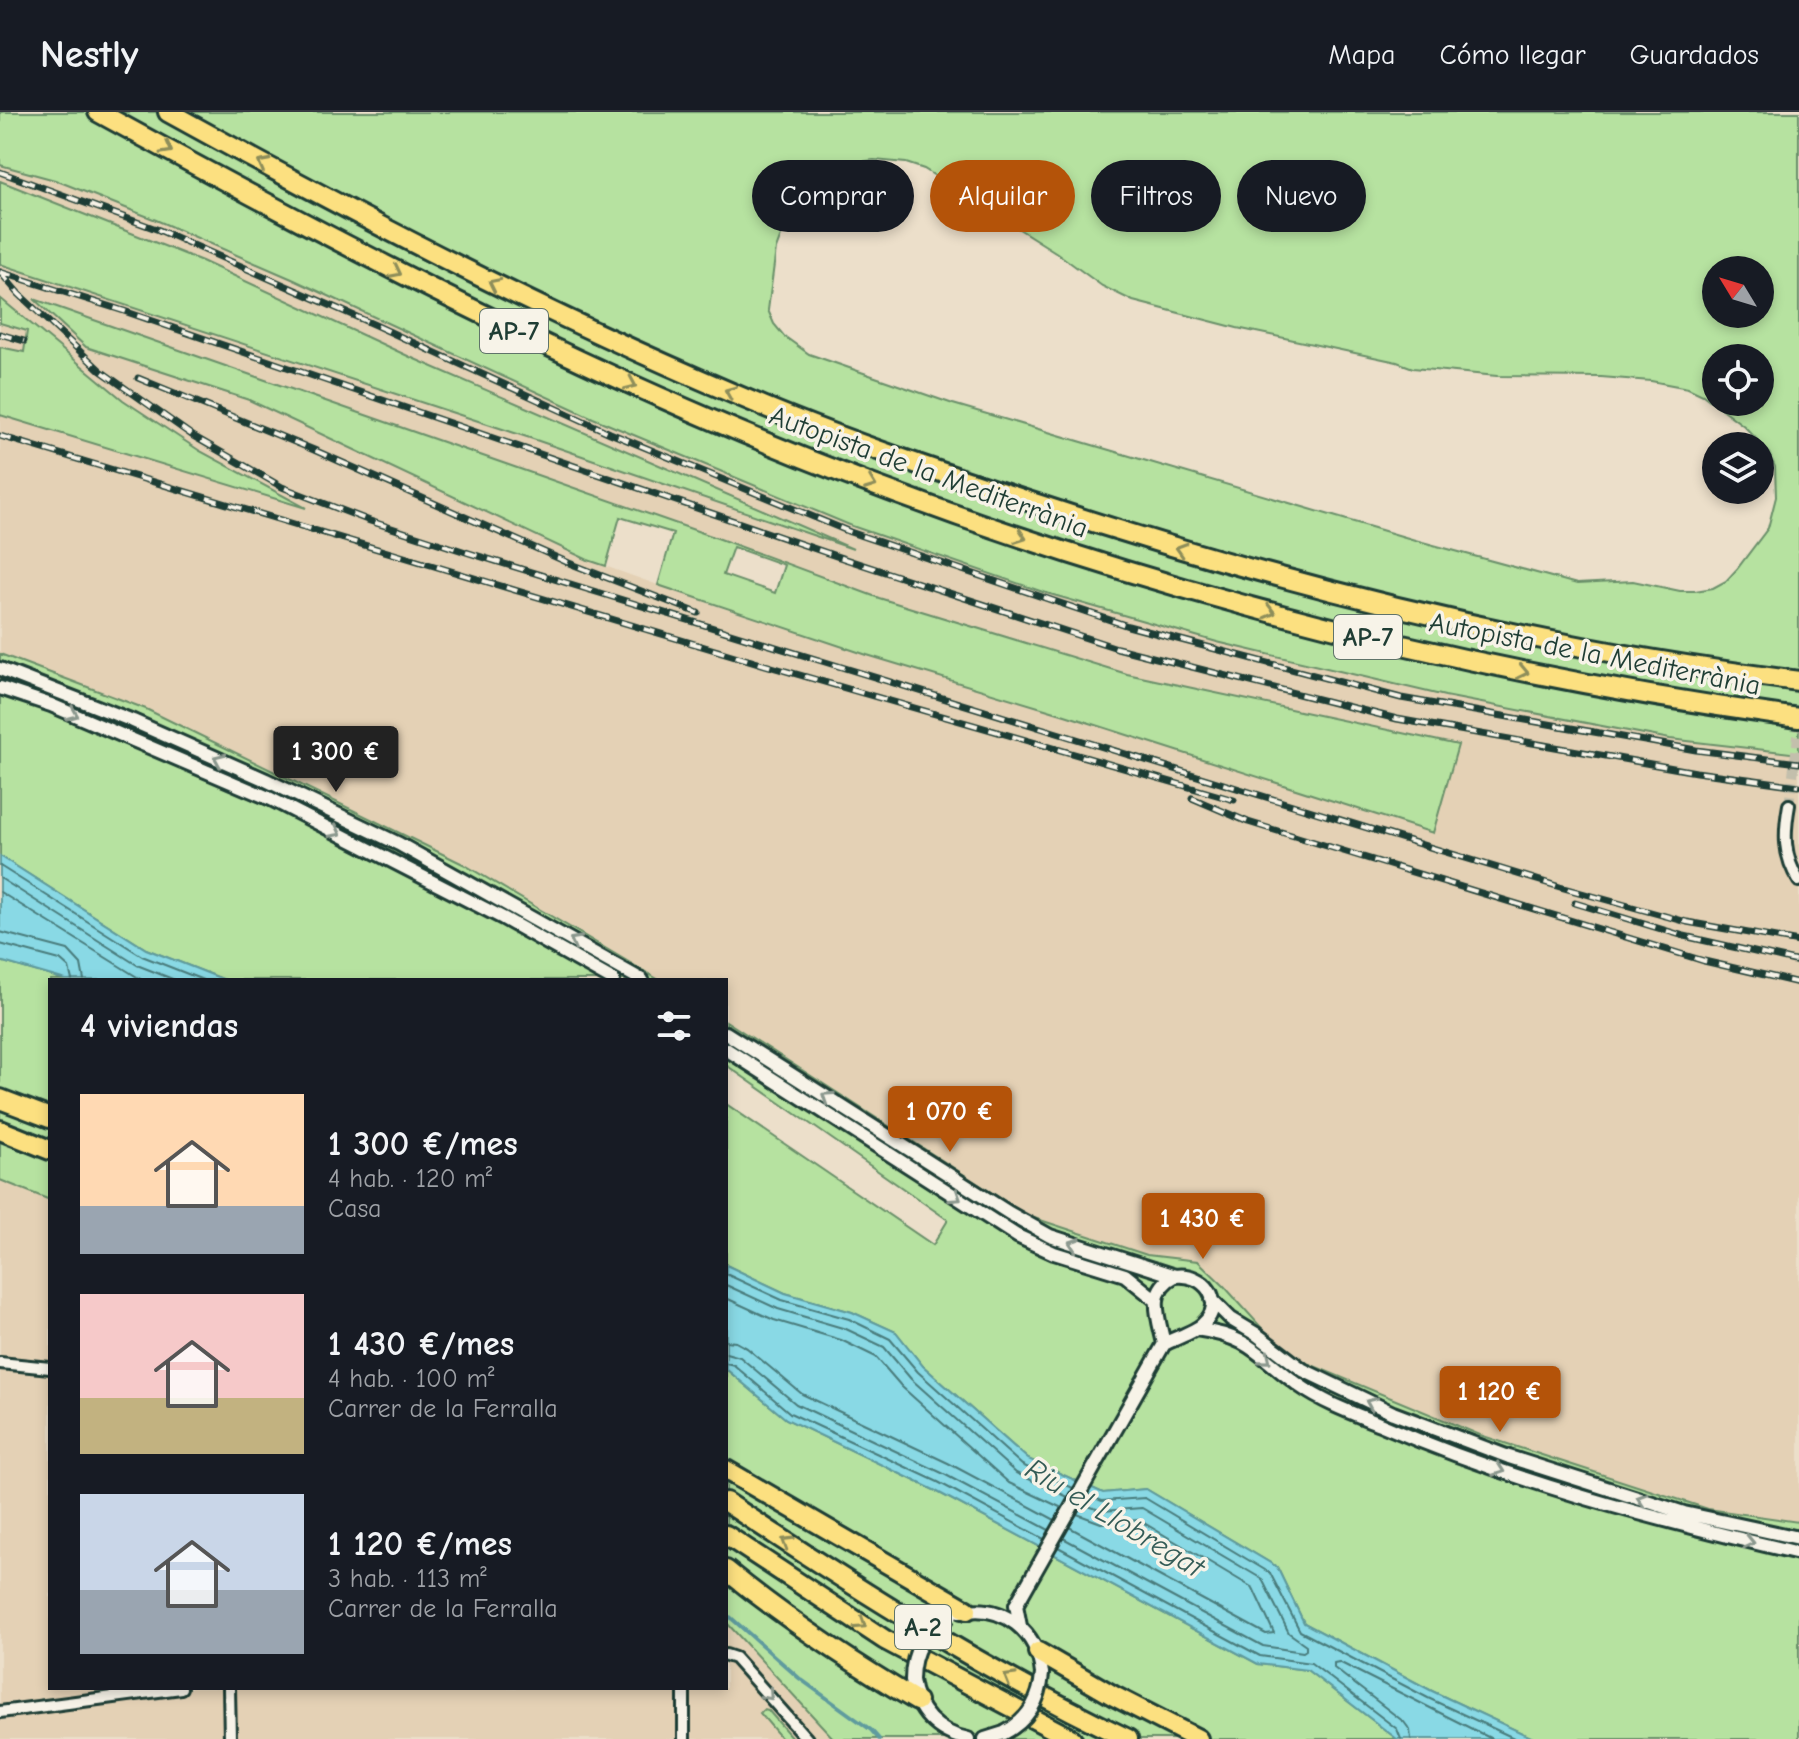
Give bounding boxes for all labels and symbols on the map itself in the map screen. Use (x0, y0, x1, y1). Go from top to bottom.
one-way arrow (158, 140, 173, 155)
one-way arrow (257, 158, 272, 173)
north arrow (1702, 256, 1774, 328)
one-way arrow (388, 262, 403, 277)
one-way arrow (487, 278, 502, 294)
road number: AP-7 (480, 309, 548, 353)
one-way arrow (622, 375, 637, 391)
one-way arrow (724, 385, 738, 401)
street label: Autopista de la Mediterrània (765, 399, 1092, 545)
one-way arrow (863, 474, 877, 490)
one-way arrow (1014, 528, 1028, 544)
one-way arrow (1175, 542, 1189, 558)
one-way arrow (1263, 603, 1277, 619)
street label: Autopista de la Mediterrània (1427, 606, 1763, 702)
road number: AP-7 (1334, 615, 1402, 659)
one-way arrow (1516, 663, 1530, 680)
one-way arrow (65, 705, 79, 721)
pin: 1 300 € (262, 726, 410, 794)
one-way arrow (213, 753, 227, 769)
one-way arrow (327, 823, 342, 838)
one-way arrow (568, 936, 583, 951)
pin: 1 070 € (876, 1086, 1024, 1154)
one-way arrow (822, 1091, 836, 1106)
one-way arrow (947, 1188, 962, 1203)
pin: 1 430 € (1129, 1193, 1277, 1261)
one-way arrow (1068, 1238, 1082, 1254)
one-way arrow (1257, 1349, 1272, 1363)
pin: 1 120 € (1426, 1366, 1574, 1434)
one-way arrow (1365, 1396, 1379, 1412)
water label: Riu el Llobregat (1019, 1451, 1212, 1587)
one-way arrow (1492, 1460, 1506, 1477)
one-way arrow (1636, 1493, 1650, 1509)
one-way arrow (1742, 1533, 1755, 1550)
one-way arrow (781, 1536, 796, 1551)
road number: A-2 (895, 1605, 951, 1649)
one-way arrow (853, 1615, 867, 1630)
one-way arrow (1003, 1672, 1018, 1688)
one-way arrow (759, 1685, 773, 1700)

